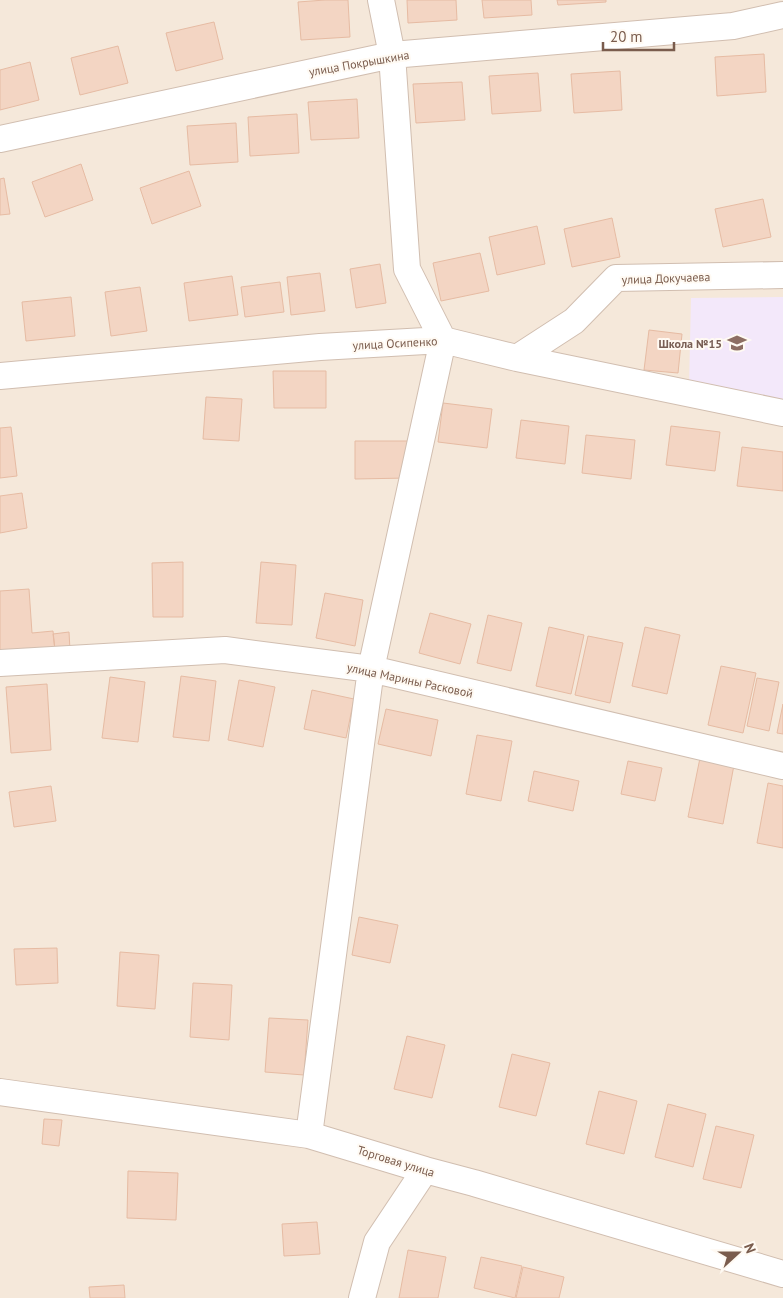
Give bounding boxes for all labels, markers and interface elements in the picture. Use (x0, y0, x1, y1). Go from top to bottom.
scale bar (603, 20, 674, 52)
text: 20 m (610, 27, 643, 46)
street label: улица Покрышкина (308, 47, 410, 79)
street label: улица Докучаева (621, 269, 711, 287)
school or university icon: Школа №15 (726, 332, 748, 354)
street label: улица Осипенко (352, 333, 438, 353)
place label: Школа №15 (658, 336, 722, 351)
street label: улица Марины Расковой (346, 659, 474, 701)
street label: Торговая улица (356, 1142, 437, 1180)
north arrow (713, 1228, 763, 1278)
text: N (740, 1241, 760, 1256)

